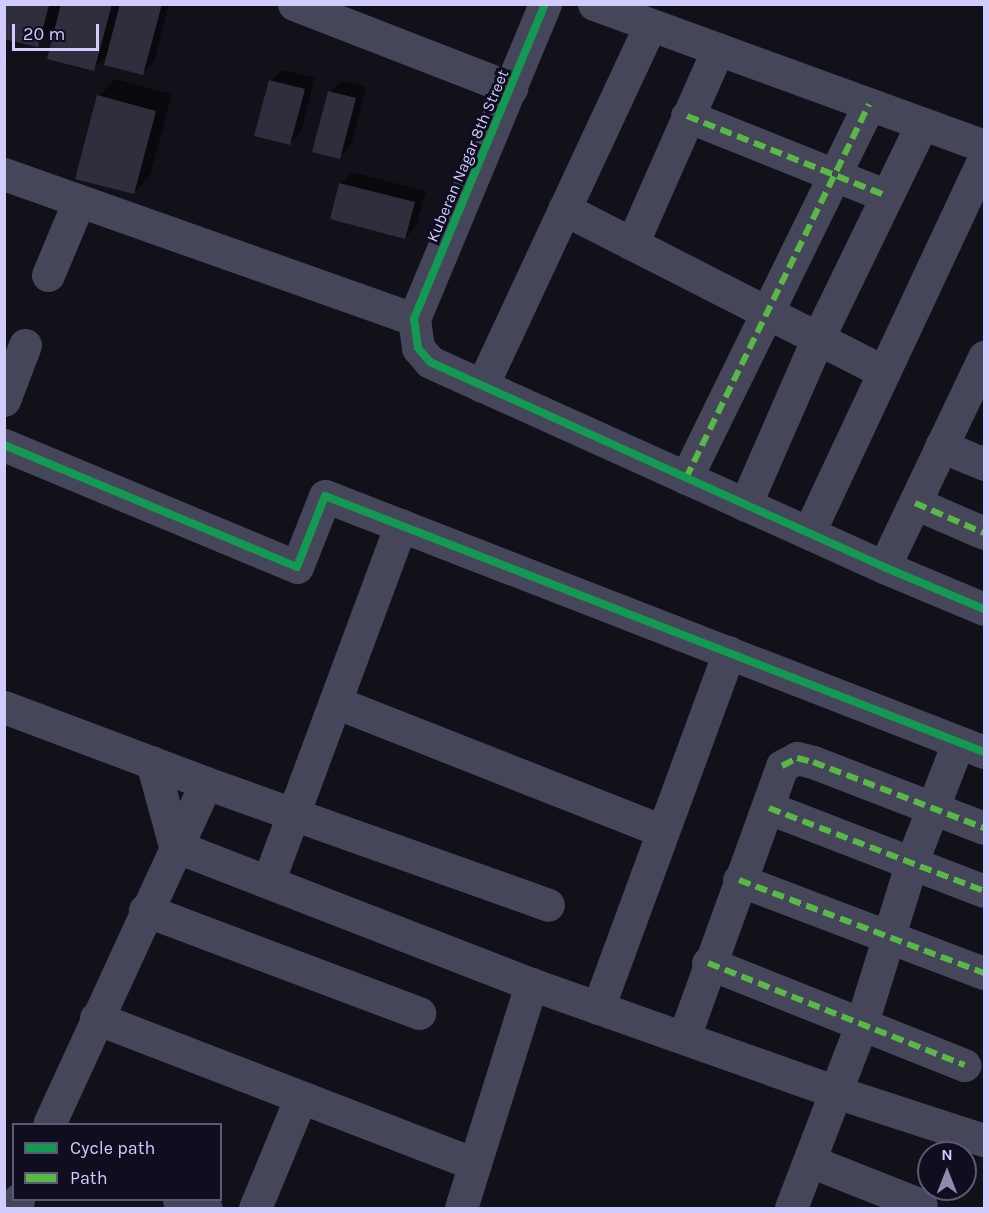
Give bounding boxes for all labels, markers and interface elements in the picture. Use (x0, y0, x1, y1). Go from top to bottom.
scale bar (15, 12, 102, 50)
text: 20 m (23, 23, 65, 45)
street label: Kuberan Nagar 8th Street (423, 67, 513, 245)
legend (12, 1123, 222, 1201)
text: Cycle path (70, 1137, 155, 1159)
north arrow (917, 1141, 977, 1201)
text: N (941, 1145, 953, 1164)
text: Path (70, 1167, 108, 1189)

